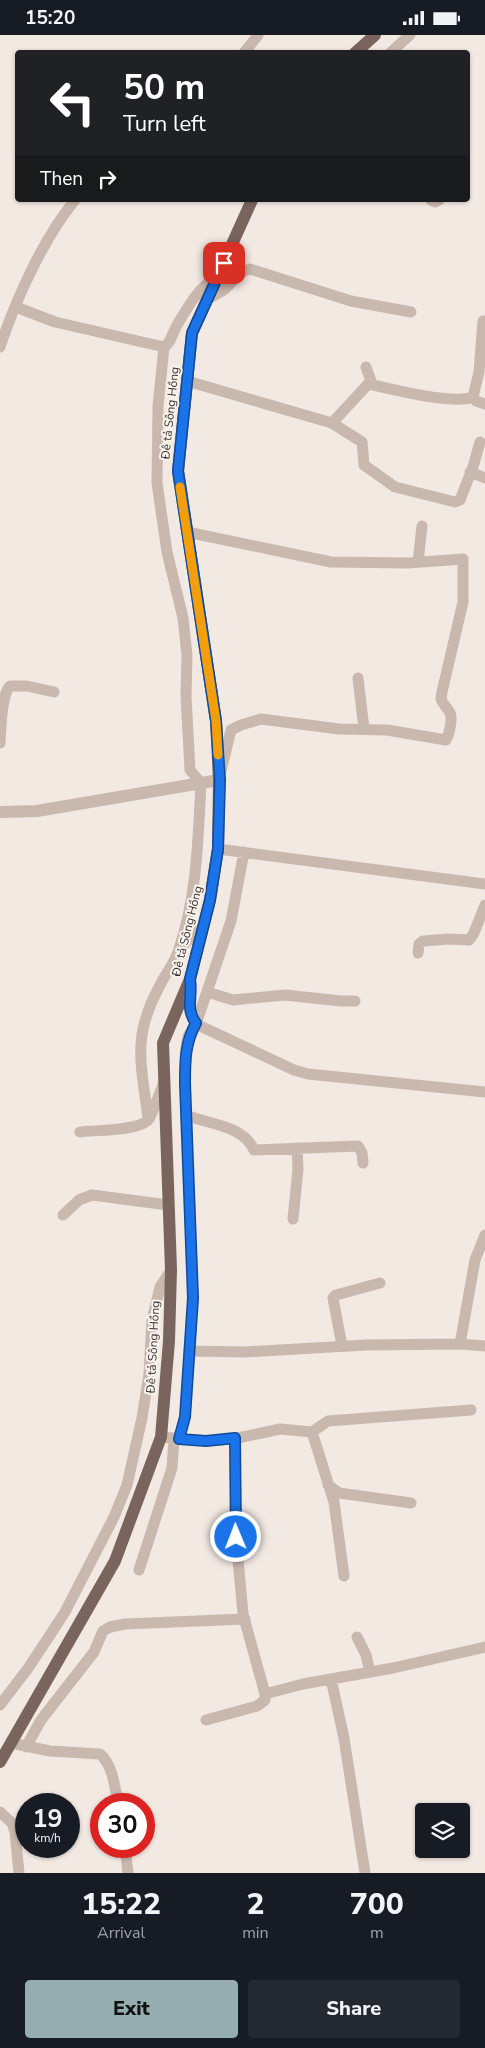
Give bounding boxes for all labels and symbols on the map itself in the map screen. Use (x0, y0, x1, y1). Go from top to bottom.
pin (203, 242, 245, 284)
street label: Đê tả Sông Hồng (157, 366, 183, 461)
street label: Đê tả Sông Hồng (168, 884, 206, 979)
street label: Đê tả Sông Hồng (143, 1300, 163, 1395)
position arrow (209, 1510, 261, 1562)
speed limit sign: 30 (90, 1793, 155, 1858)

